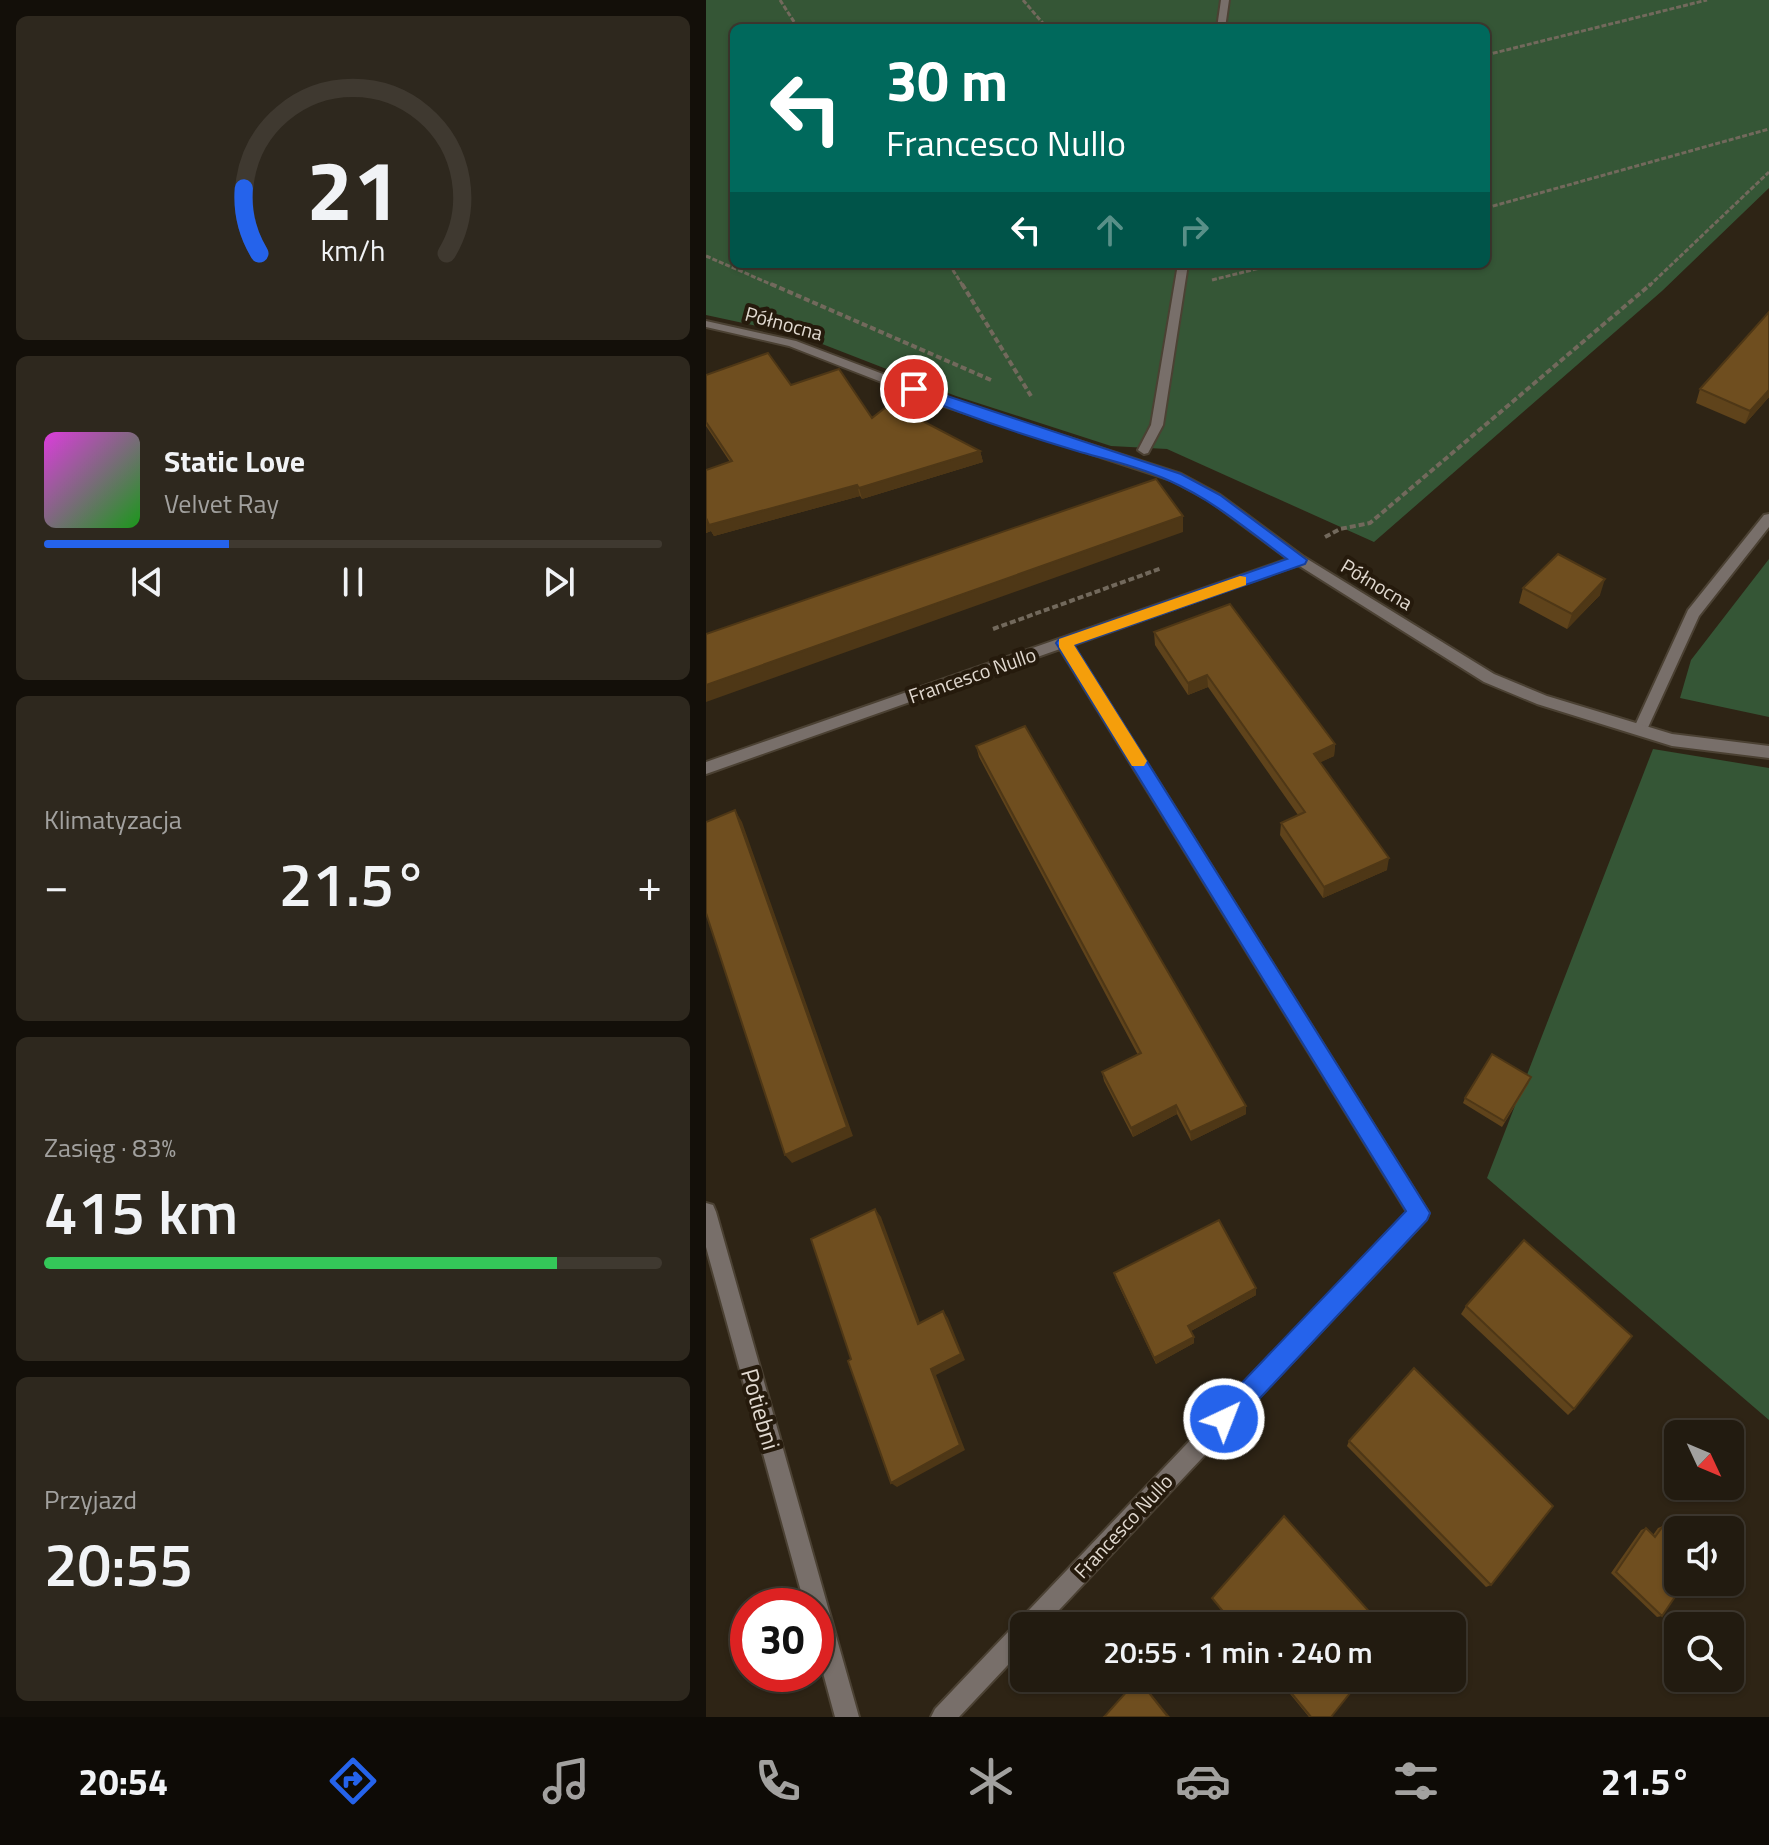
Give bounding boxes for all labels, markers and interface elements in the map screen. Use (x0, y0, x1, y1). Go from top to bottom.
text: 30 m (886, 38, 1008, 123)
icon: left (754, 56, 858, 160)
text: Francesco Nullo (886, 115, 1126, 170)
text: 21 (306, 126, 400, 252)
icon: left (1004, 208, 1048, 252)
icon: ahead (1088, 208, 1132, 252)
icon: right (1172, 208, 1216, 252)
text: km/h (321, 229, 385, 272)
street label: Północna (742, 298, 826, 348)
pin (880, 355, 948, 423)
icon: arrive (892, 367, 936, 411)
text: Static Love (164, 438, 305, 484)
text: Velvet Ray (164, 484, 279, 523)
street label: Północna (1335, 550, 1419, 618)
icon: previous (125, 560, 169, 604)
icon: pause (331, 560, 375, 604)
icon: next (537, 560, 581, 604)
street label: Francesco Nullo (904, 639, 1040, 711)
text: Klimatyzacja (44, 800, 182, 839)
text: 21.5° (279, 838, 427, 929)
text: − (44, 851, 69, 918)
text: + (637, 851, 662, 918)
text: Zasięg · 83% (44, 1128, 176, 1167)
text: 415 km (44, 1166, 238, 1257)
street label: Potiebni (732, 1364, 790, 1454)
position arrow (1182, 1377, 1266, 1461)
north arrow (1664, 1420, 1744, 1500)
map controls (1664, 1420, 1744, 1692)
street label: Francesco Nullo (1066, 1467, 1180, 1585)
text: Przyjazd (44, 1480, 137, 1519)
button: sound (1664, 1516, 1744, 1596)
text: 20:55 (44, 1518, 193, 1609)
speed limit sign: 30 (730, 1588, 834, 1692)
button: search (1664, 1612, 1744, 1692)
text: 20:55 · 1 min · 240 m (1103, 1629, 1373, 1675)
icon: directions (325, 1753, 381, 1809)
icon: music (538, 1753, 594, 1809)
icon: phone (750, 1753, 806, 1809)
icon: climate (963, 1753, 1019, 1809)
icon: car (1175, 1753, 1231, 1809)
icon: filters (1388, 1753, 1444, 1809)
text: 20:54 (78, 1754, 168, 1809)
text: 21.5° (1601, 1754, 1691, 1809)

